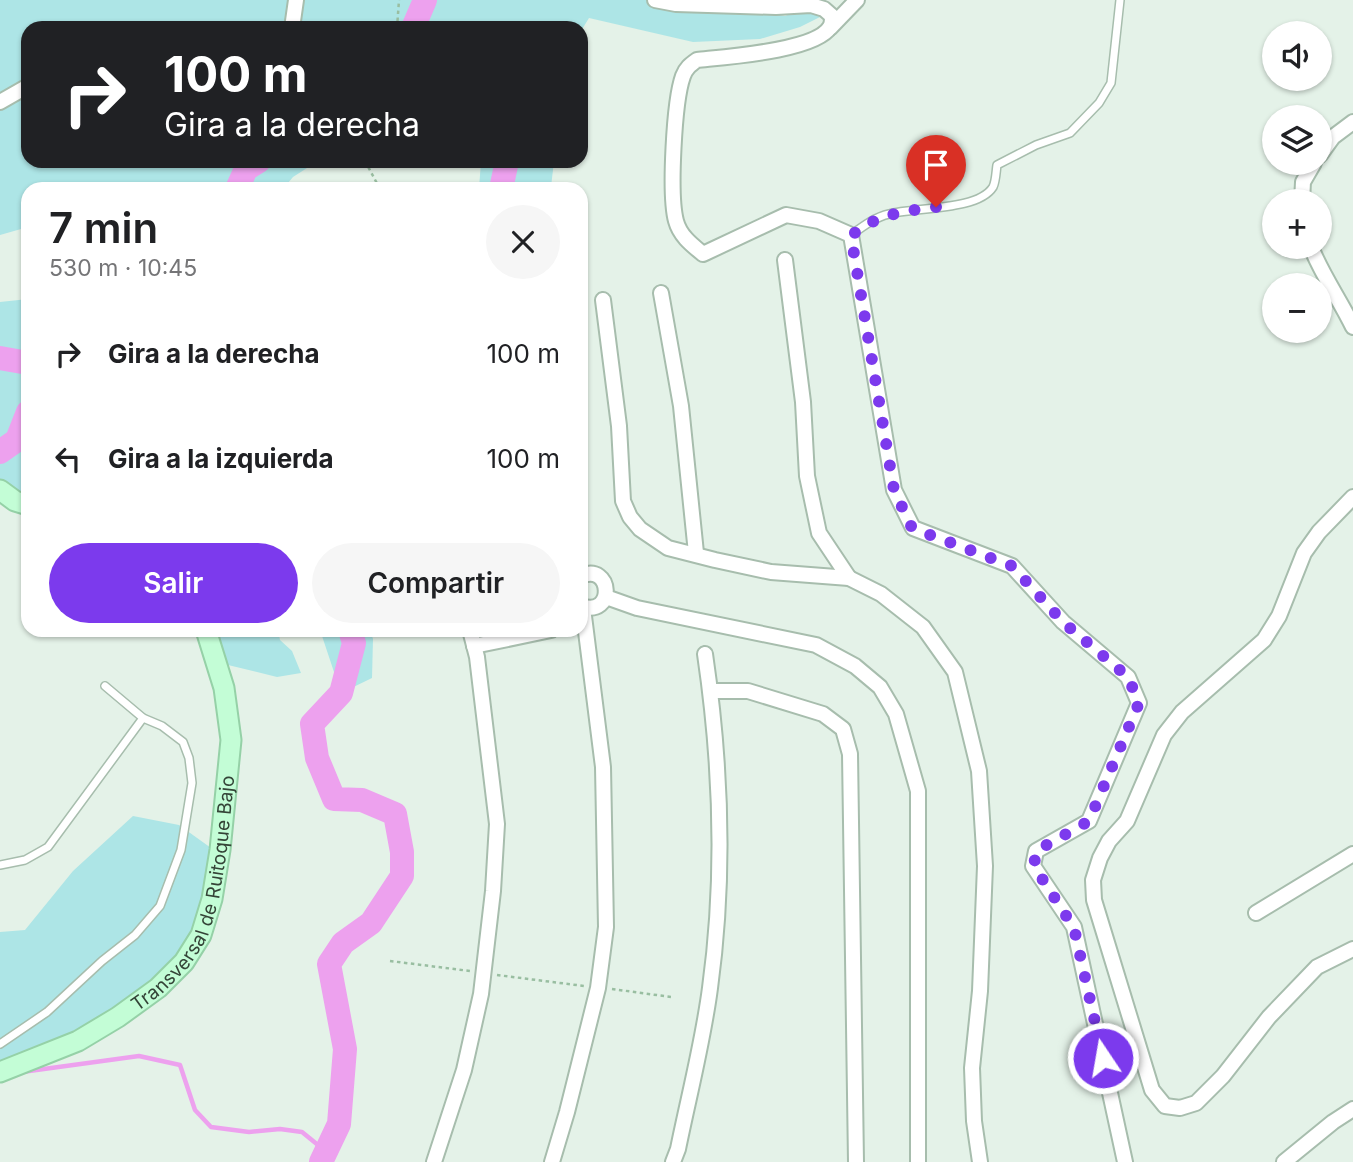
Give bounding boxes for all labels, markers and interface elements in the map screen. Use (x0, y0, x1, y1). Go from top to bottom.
map controls (1262, 21, 1332, 343)
button: sound (1262, 21, 1332, 91)
text: 100 m (164, 45, 308, 104)
icon: right (49, 49, 140, 140)
text: Gira a la derecha (164, 105, 420, 144)
button: layers (1262, 105, 1332, 175)
pin (906, 135, 966, 207)
icon: arrive (917, 146, 955, 184)
button: + (1262, 189, 1332, 259)
text: 7 min (49, 202, 158, 253)
button: close (486, 205, 560, 279)
text: 530 m · 10:45 (49, 254, 197, 282)
button: − (1262, 273, 1332, 343)
icon: right (49, 335, 87, 373)
text: Gira a la derecha (108, 338, 320, 369)
text: 100 m (487, 338, 560, 369)
icon: left (49, 440, 87, 478)
text: Gira a la izquierda (108, 443, 334, 474)
text: 100 m (487, 443, 560, 474)
button: Salir (49, 543, 298, 623)
button: Compartir (312, 543, 560, 623)
street label: Transversal de Ruitoque Bajo (126, 774, 239, 1015)
position arrow (1066, 1021, 1140, 1095)

